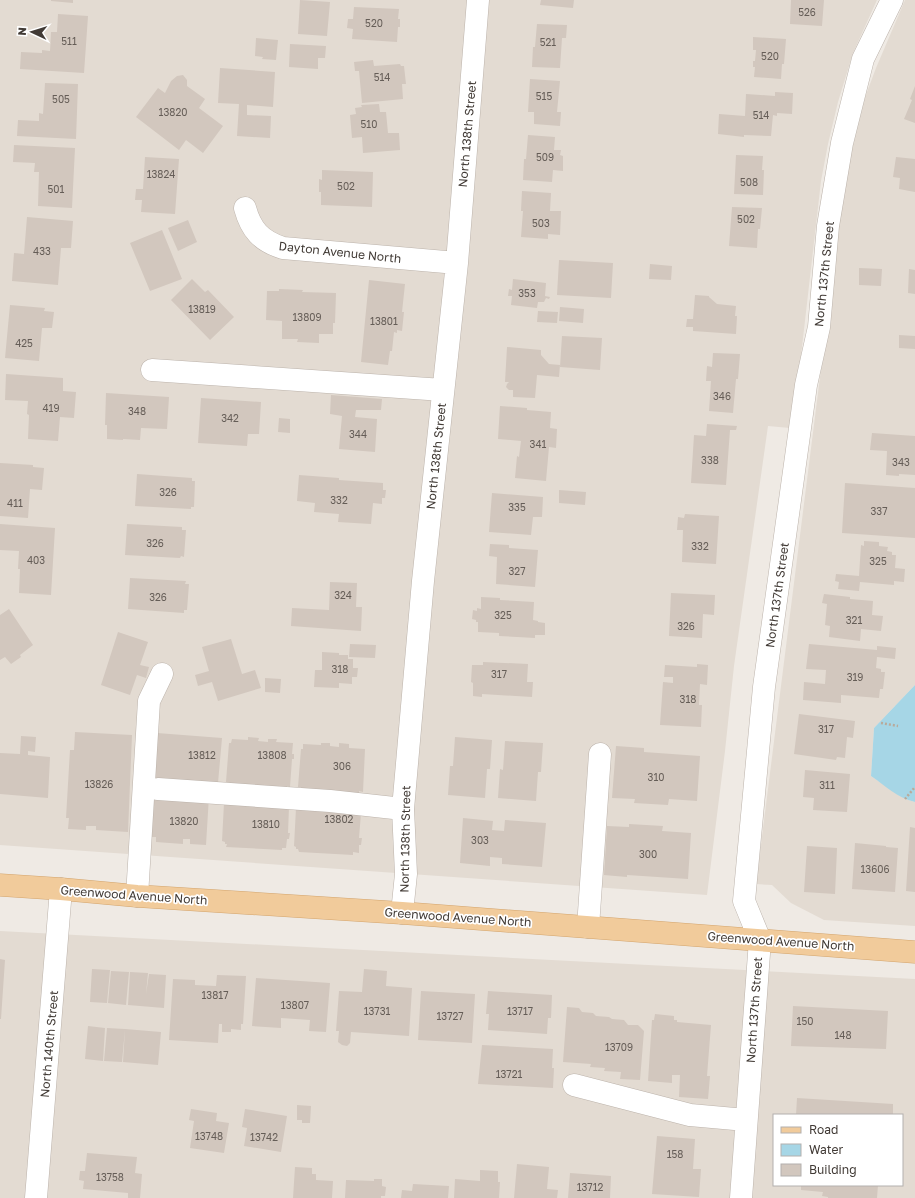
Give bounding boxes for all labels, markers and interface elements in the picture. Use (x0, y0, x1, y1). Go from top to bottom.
house number: 526 (798, 6, 816, 18)
north arrow (12, 12, 52, 52)
house number: 520 (365, 17, 383, 29)
text: N (15, 27, 28, 36)
house number: 511 (61, 35, 77, 47)
house number: 521 (540, 36, 556, 48)
house number: 520 (761, 50, 779, 62)
house number: 514 (374, 71, 390, 83)
street label: North 138th Street (455, 80, 479, 188)
house number: 515 (536, 90, 552, 102)
house number: 505 (52, 93, 70, 105)
house number: 13820 (159, 106, 187, 118)
house number: 514 (753, 109, 769, 121)
house number: 510 (361, 118, 377, 130)
house number: 509 (536, 151, 554, 163)
house number: 13824 (147, 168, 175, 180)
house number: 508 (740, 176, 758, 188)
house number: 502 (337, 180, 355, 192)
house number: 501 (48, 183, 65, 195)
house number: 502 (737, 213, 755, 225)
house number: 503 (532, 217, 550, 229)
street label: North 137th Street (811, 220, 837, 328)
street label: Dayton Avenue North (278, 238, 402, 266)
house number: 433 (33, 245, 51, 257)
house number: 353 (518, 287, 536, 299)
house number: 13819 (188, 303, 216, 315)
house number: 13809 (292, 311, 322, 323)
house number: 13801 (370, 315, 398, 327)
house number: 425 (15, 337, 33, 349)
house number: 346 (713, 390, 731, 402)
house number: 419 (43, 402, 60, 414)
street label: North 138th Street (423, 402, 449, 510)
house number: 348 (128, 405, 146, 417)
house number: 342 (221, 412, 239, 424)
house number: 344 (349, 428, 367, 440)
house number: 341 (530, 438, 547, 450)
house number: 338 (701, 454, 719, 466)
house number: 343 (892, 456, 910, 468)
house number: 326 (159, 486, 177, 498)
house number: 332 (330, 494, 348, 506)
house number: 411 (7, 497, 23, 509)
house number: 335 (508, 501, 526, 513)
house number: 337 (871, 505, 888, 517)
house number: 326 (146, 537, 164, 549)
house number: 332 (691, 540, 709, 552)
street label: North 137th Street (762, 541, 792, 649)
house number: 403 (27, 554, 45, 566)
house number: 325 (869, 555, 887, 567)
house number: 327 (509, 565, 525, 577)
house number: 324 (334, 589, 352, 601)
house number: 326 (149, 591, 167, 603)
house number: 325 (494, 609, 512, 621)
house number: 321 (846, 614, 862, 626)
house number: 326 (677, 620, 695, 632)
house number: 318 (332, 663, 348, 675)
house number: 317 (491, 668, 507, 680)
house number: 319 (847, 671, 863, 683)
house number: 318 (680, 693, 696, 705)
house number: 317 (818, 723, 834, 735)
house number: 13812 (188, 749, 216, 761)
house number: 13808 (257, 749, 287, 761)
house number: 306 (333, 760, 351, 772)
house number: 310 (648, 771, 664, 783)
house number: 13826 (85, 778, 113, 790)
house number: 311 (819, 779, 835, 791)
street label: North 138th Street (397, 785, 413, 893)
house number: 13802 (325, 813, 354, 825)
house number: 13820 (170, 815, 198, 827)
house number: 13810 (252, 818, 280, 830)
house number: 303 (471, 834, 489, 846)
house number: 300 (639, 848, 657, 860)
house number: 13606 (861, 863, 890, 875)
street label: Greenwood Avenue North (60, 882, 208, 908)
street label: Greenwood Avenue North (384, 904, 532, 930)
street label: Greenwood Avenue North (707, 928, 855, 954)
street label: North 137th Street (743, 956, 765, 1064)
house number: 13817 (202, 989, 228, 1001)
street label: North 140th Street (37, 990, 61, 1098)
house number: 13807 (281, 999, 309, 1011)
house number: 13731 (364, 1005, 390, 1017)
house number: 13717 (507, 1005, 533, 1017)
house number: 13727 (436, 1010, 464, 1022)
house number: 150 (797, 1015, 813, 1027)
house number: 148 (834, 1029, 852, 1041)
house number: 13709 (605, 1041, 633, 1053)
house number: 13721 (496, 1068, 522, 1080)
legend (773, 1114, 903, 1186)
text: Road (809, 1122, 838, 1137)
house number: 13748 (195, 1130, 223, 1142)
house number: 13742 (250, 1131, 278, 1143)
text: Water (809, 1142, 843, 1157)
house number: 158 (667, 1148, 683, 1160)
text: Building (809, 1162, 857, 1177)
house number: 13758 (96, 1171, 124, 1183)
house number: 13712 (577, 1181, 604, 1193)

